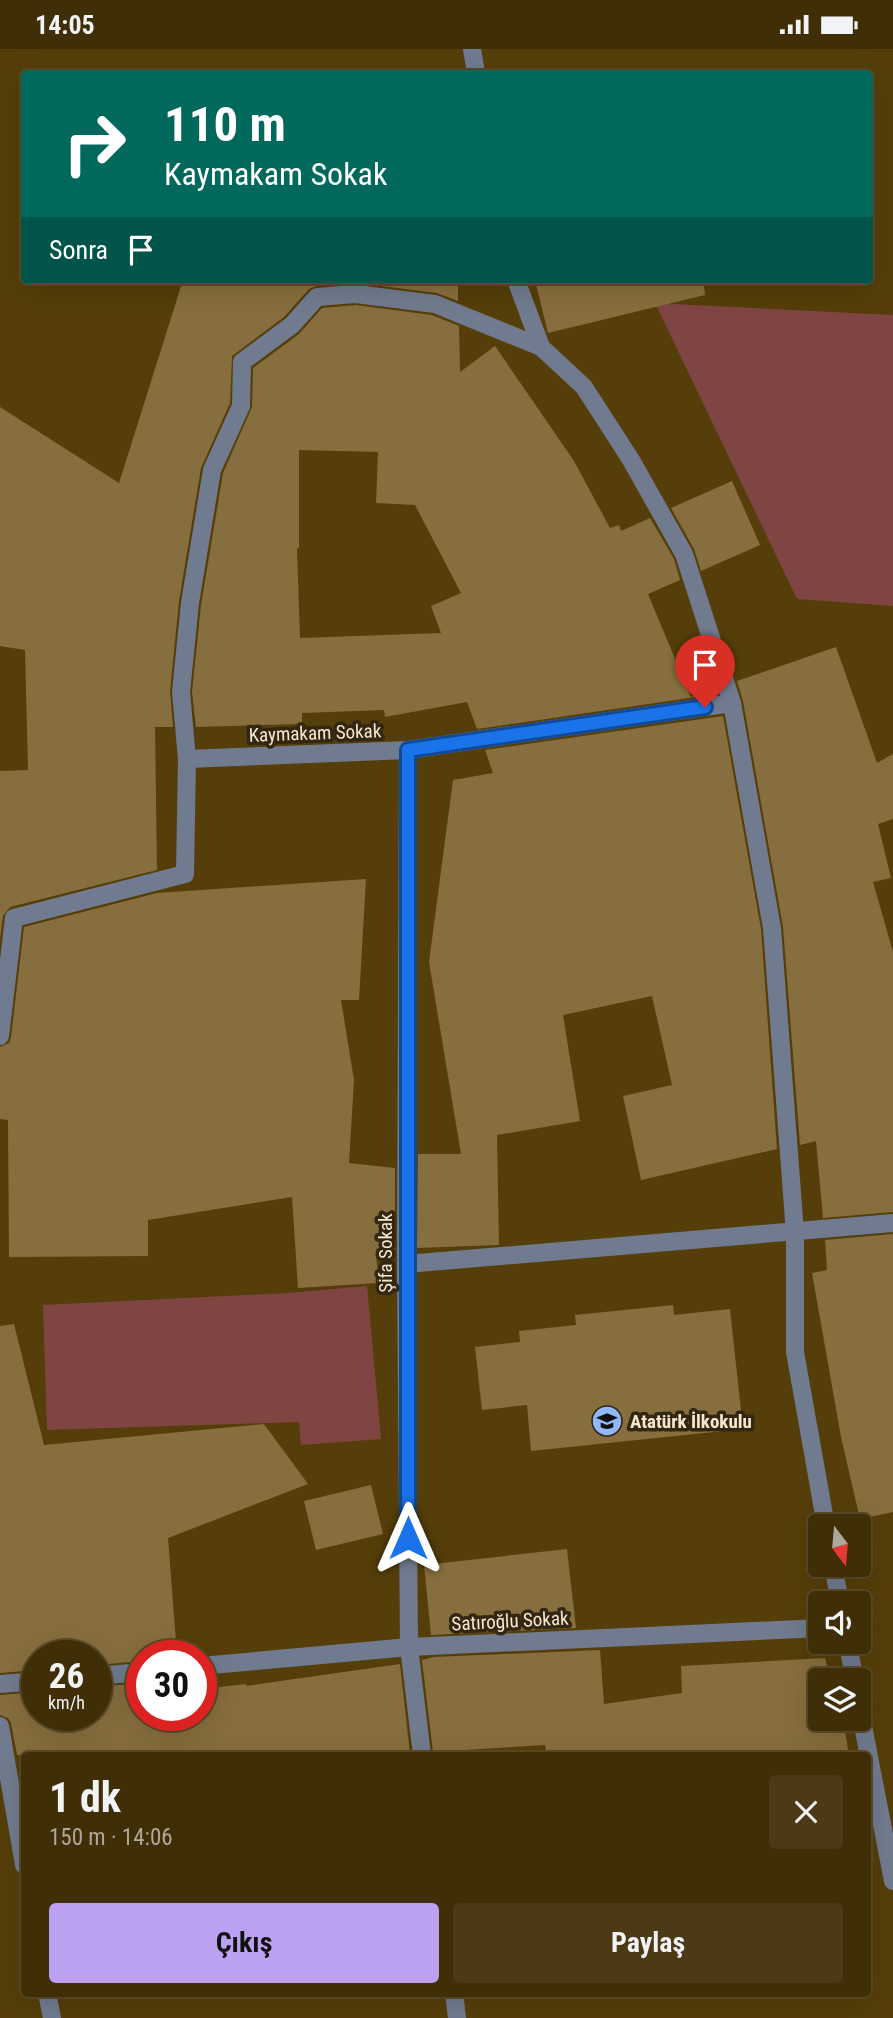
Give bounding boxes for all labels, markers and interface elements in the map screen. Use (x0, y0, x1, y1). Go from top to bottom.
text: 14:05 (35, 10, 95, 40)
text: 110 m (164, 96, 286, 153)
icon: right (49, 98, 140, 189)
text: Kaymakam Sokak (164, 155, 387, 193)
icon: arrive (122, 231, 160, 269)
text: Sonra (49, 235, 108, 265)
pin (675, 635, 735, 707)
icon: arrive (686, 646, 724, 684)
street label: Kaymakam Sokak (248, 719, 382, 747)
street label: Şifa Sokak (374, 1213, 397, 1293)
school or university icon: Atatürk İlkokulu (590, 1404, 624, 1438)
place label: Atatürk İlkokulu (630, 1410, 752, 1433)
position arrow (371, 1501, 445, 1575)
north arrow (808, 1514, 872, 1577)
map controls (808, 1514, 871, 1731)
button: sound (808, 1591, 871, 1654)
street label: Satıroğlu Sokak (451, 1606, 569, 1636)
speed limit sign: 30 (126, 1640, 217, 1731)
text: 26 (49, 1656, 84, 1697)
button: layers (808, 1668, 871, 1731)
text: km/h (48, 1692, 85, 1713)
text: 1 dk (49, 1773, 121, 1822)
button: close (769, 1775, 843, 1849)
text: 150 m · 14:06 (49, 1824, 173, 1851)
button: Çıkış (49, 1903, 439, 1983)
button: Paylaş (453, 1903, 843, 1983)

